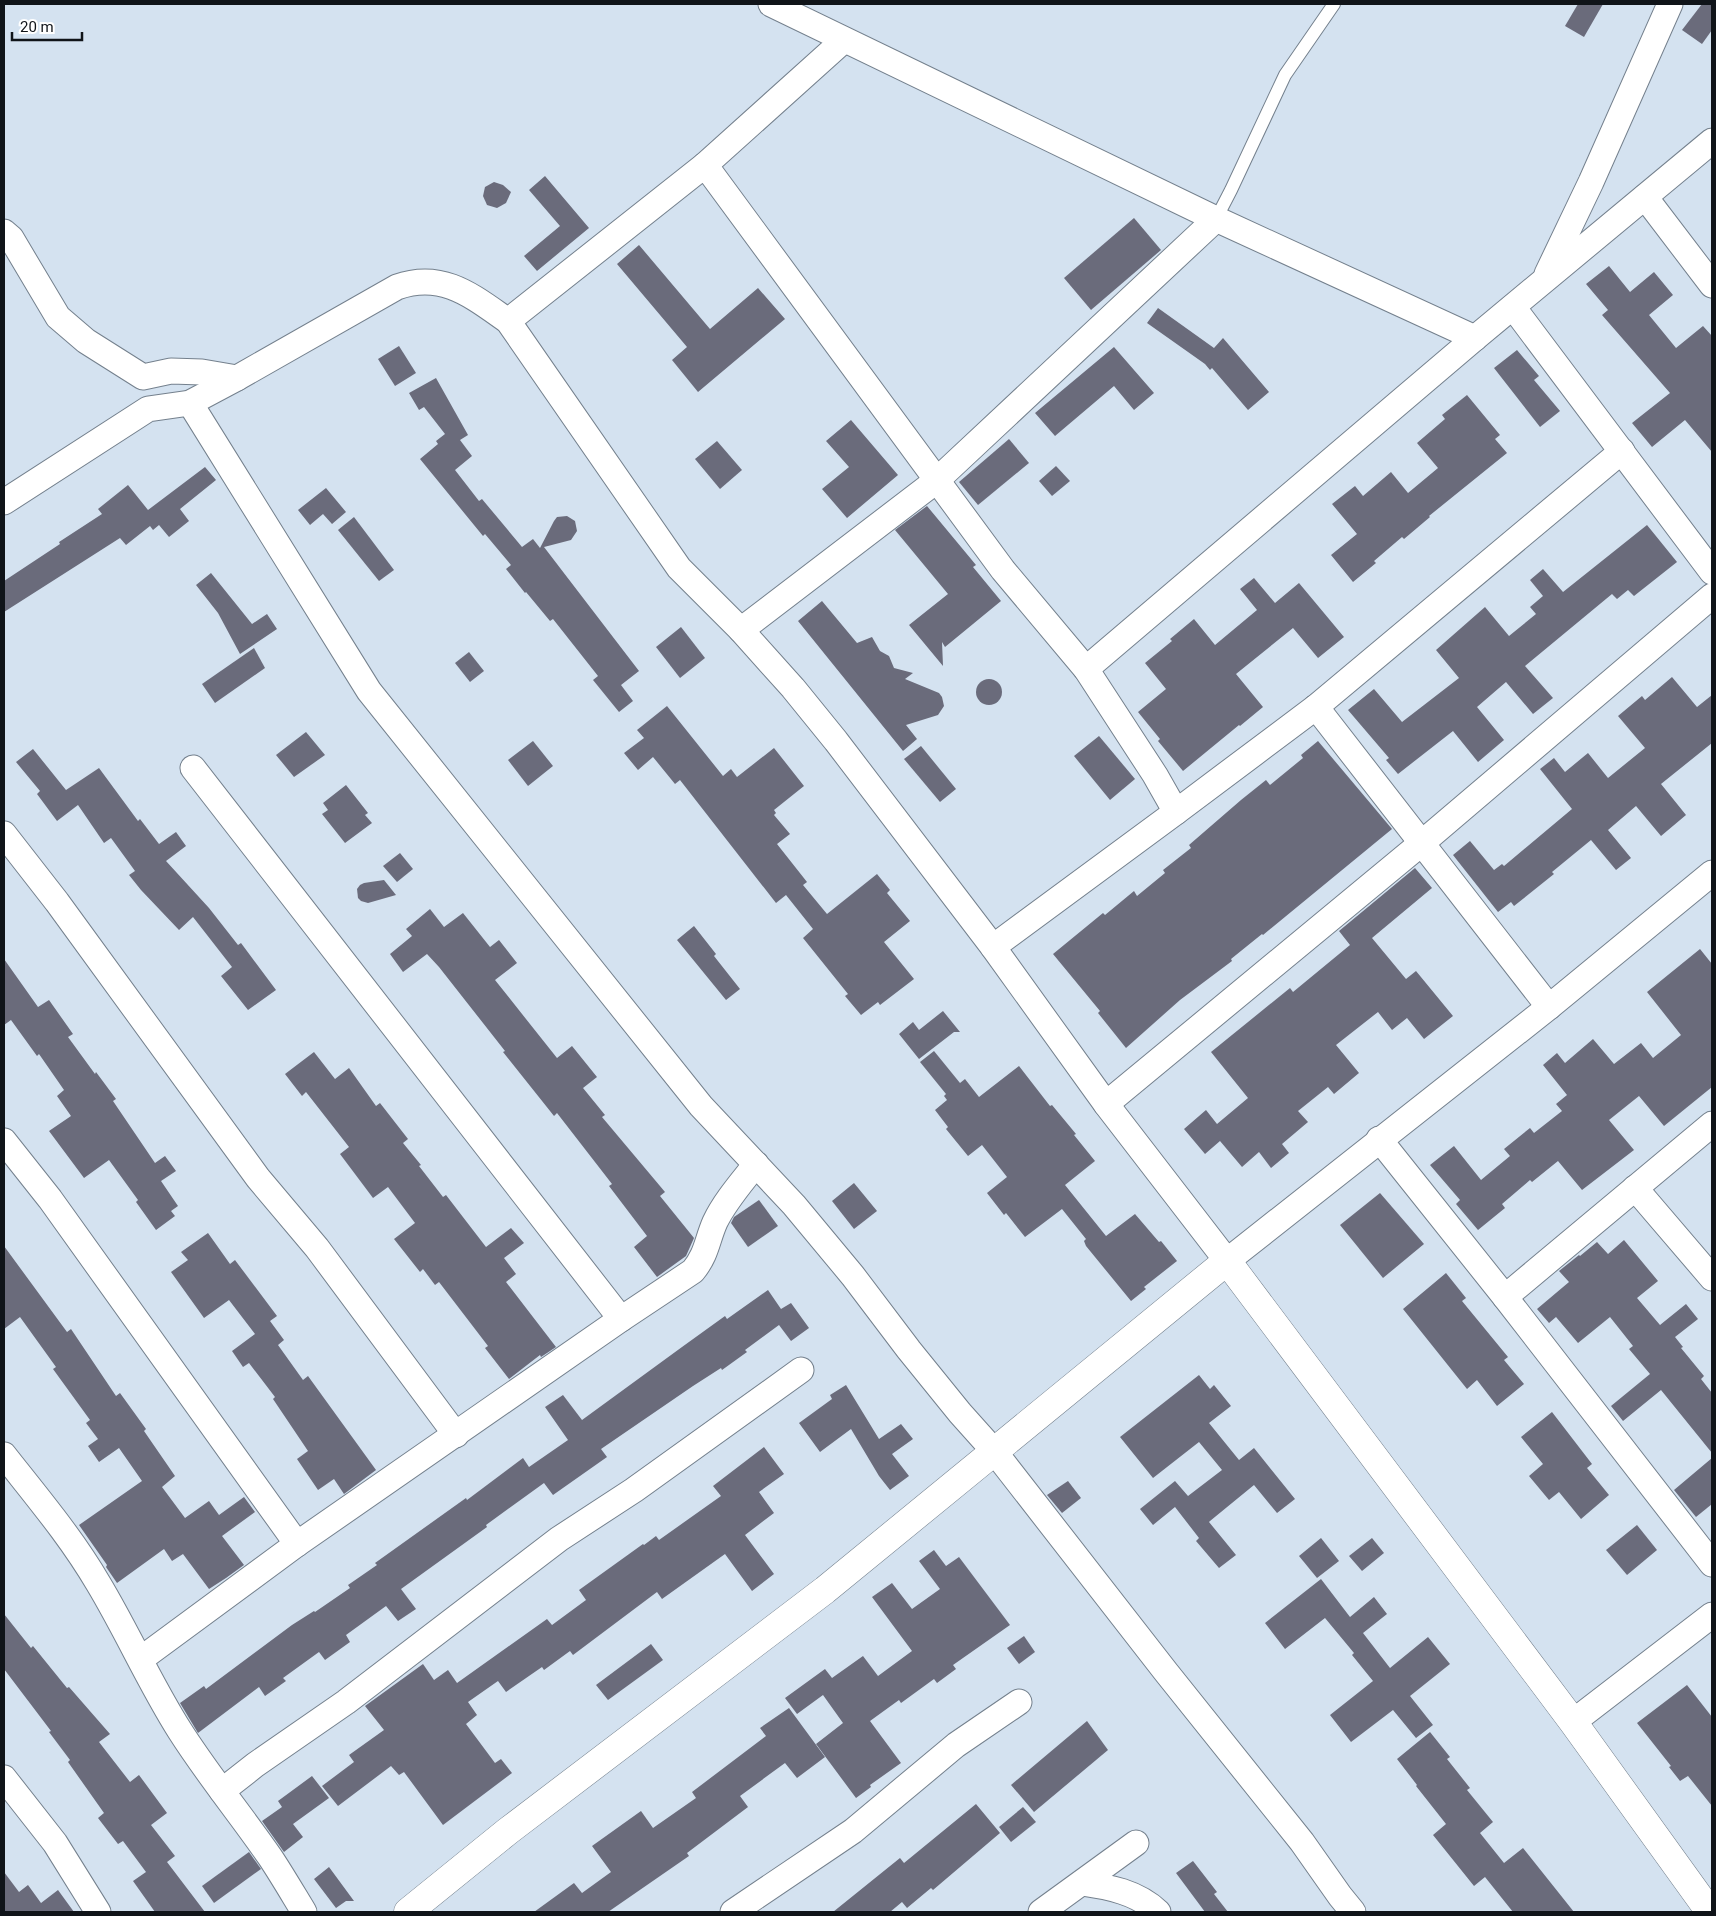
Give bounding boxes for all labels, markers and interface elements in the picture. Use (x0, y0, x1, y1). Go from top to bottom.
scale bar (12, 10, 82, 42)
text: 20 m (20, 18, 54, 36)

